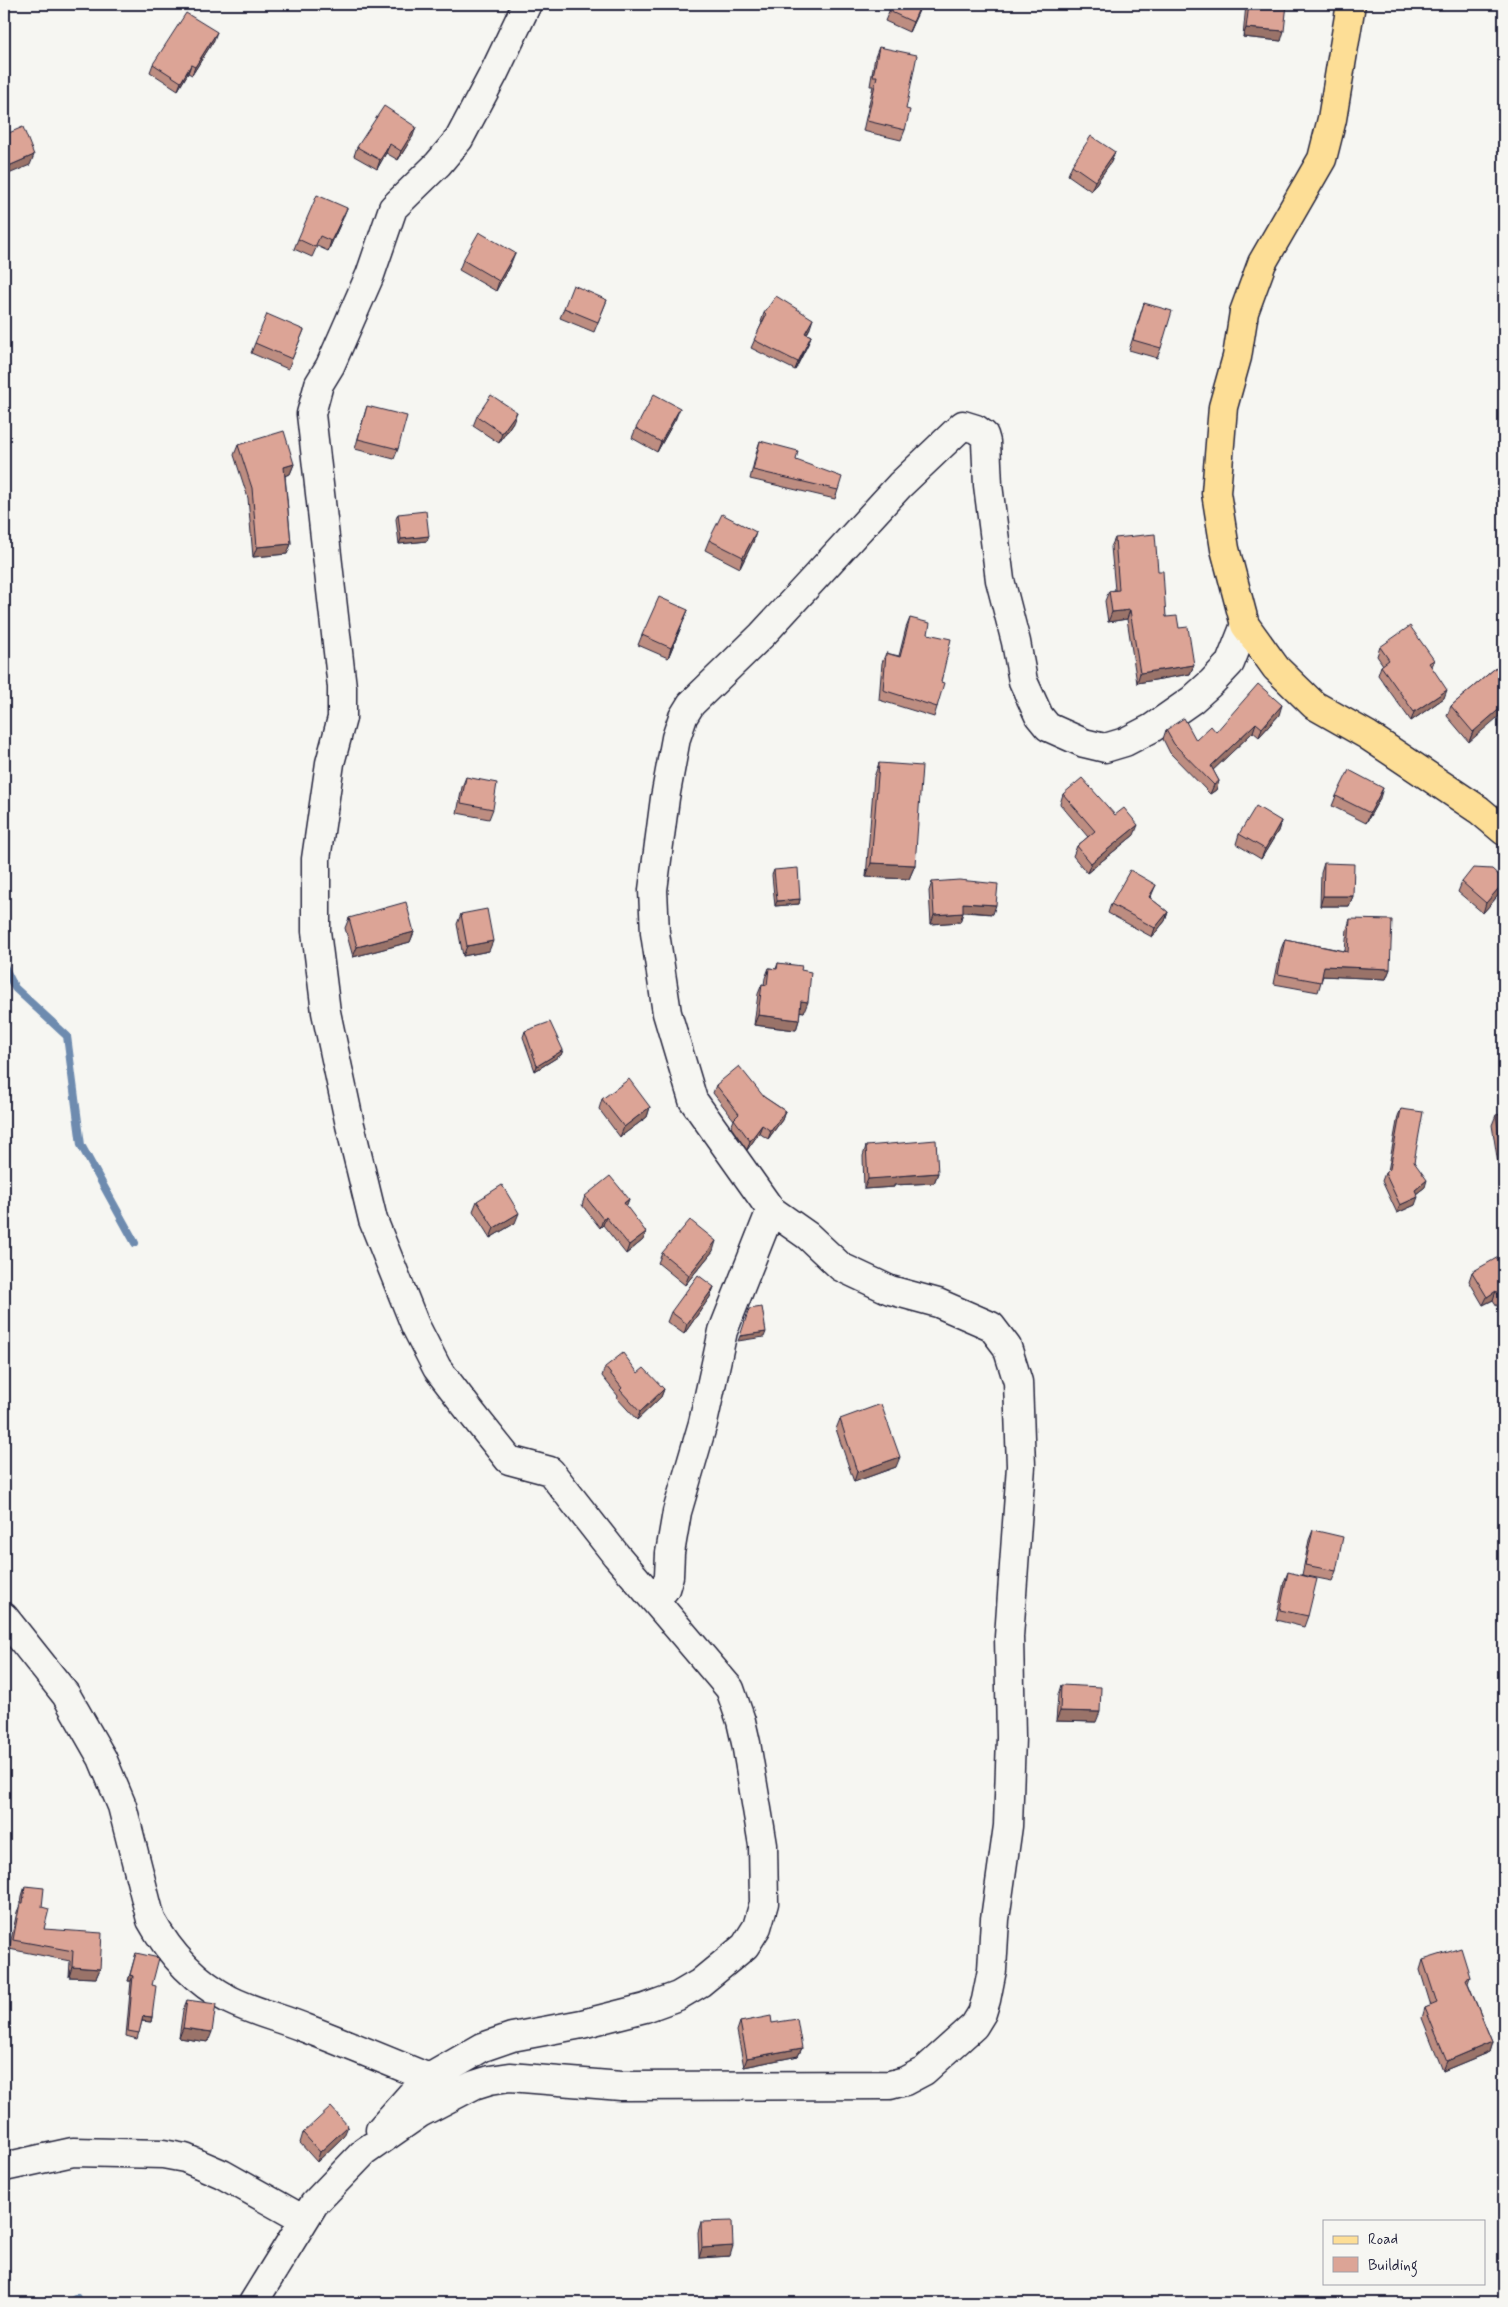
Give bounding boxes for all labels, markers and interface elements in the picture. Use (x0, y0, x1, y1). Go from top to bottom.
legend (1323, 2220, 1486, 2284)
text: Road (1368, 2230, 1398, 2250)
text: Building (1368, 2256, 1418, 2277)

